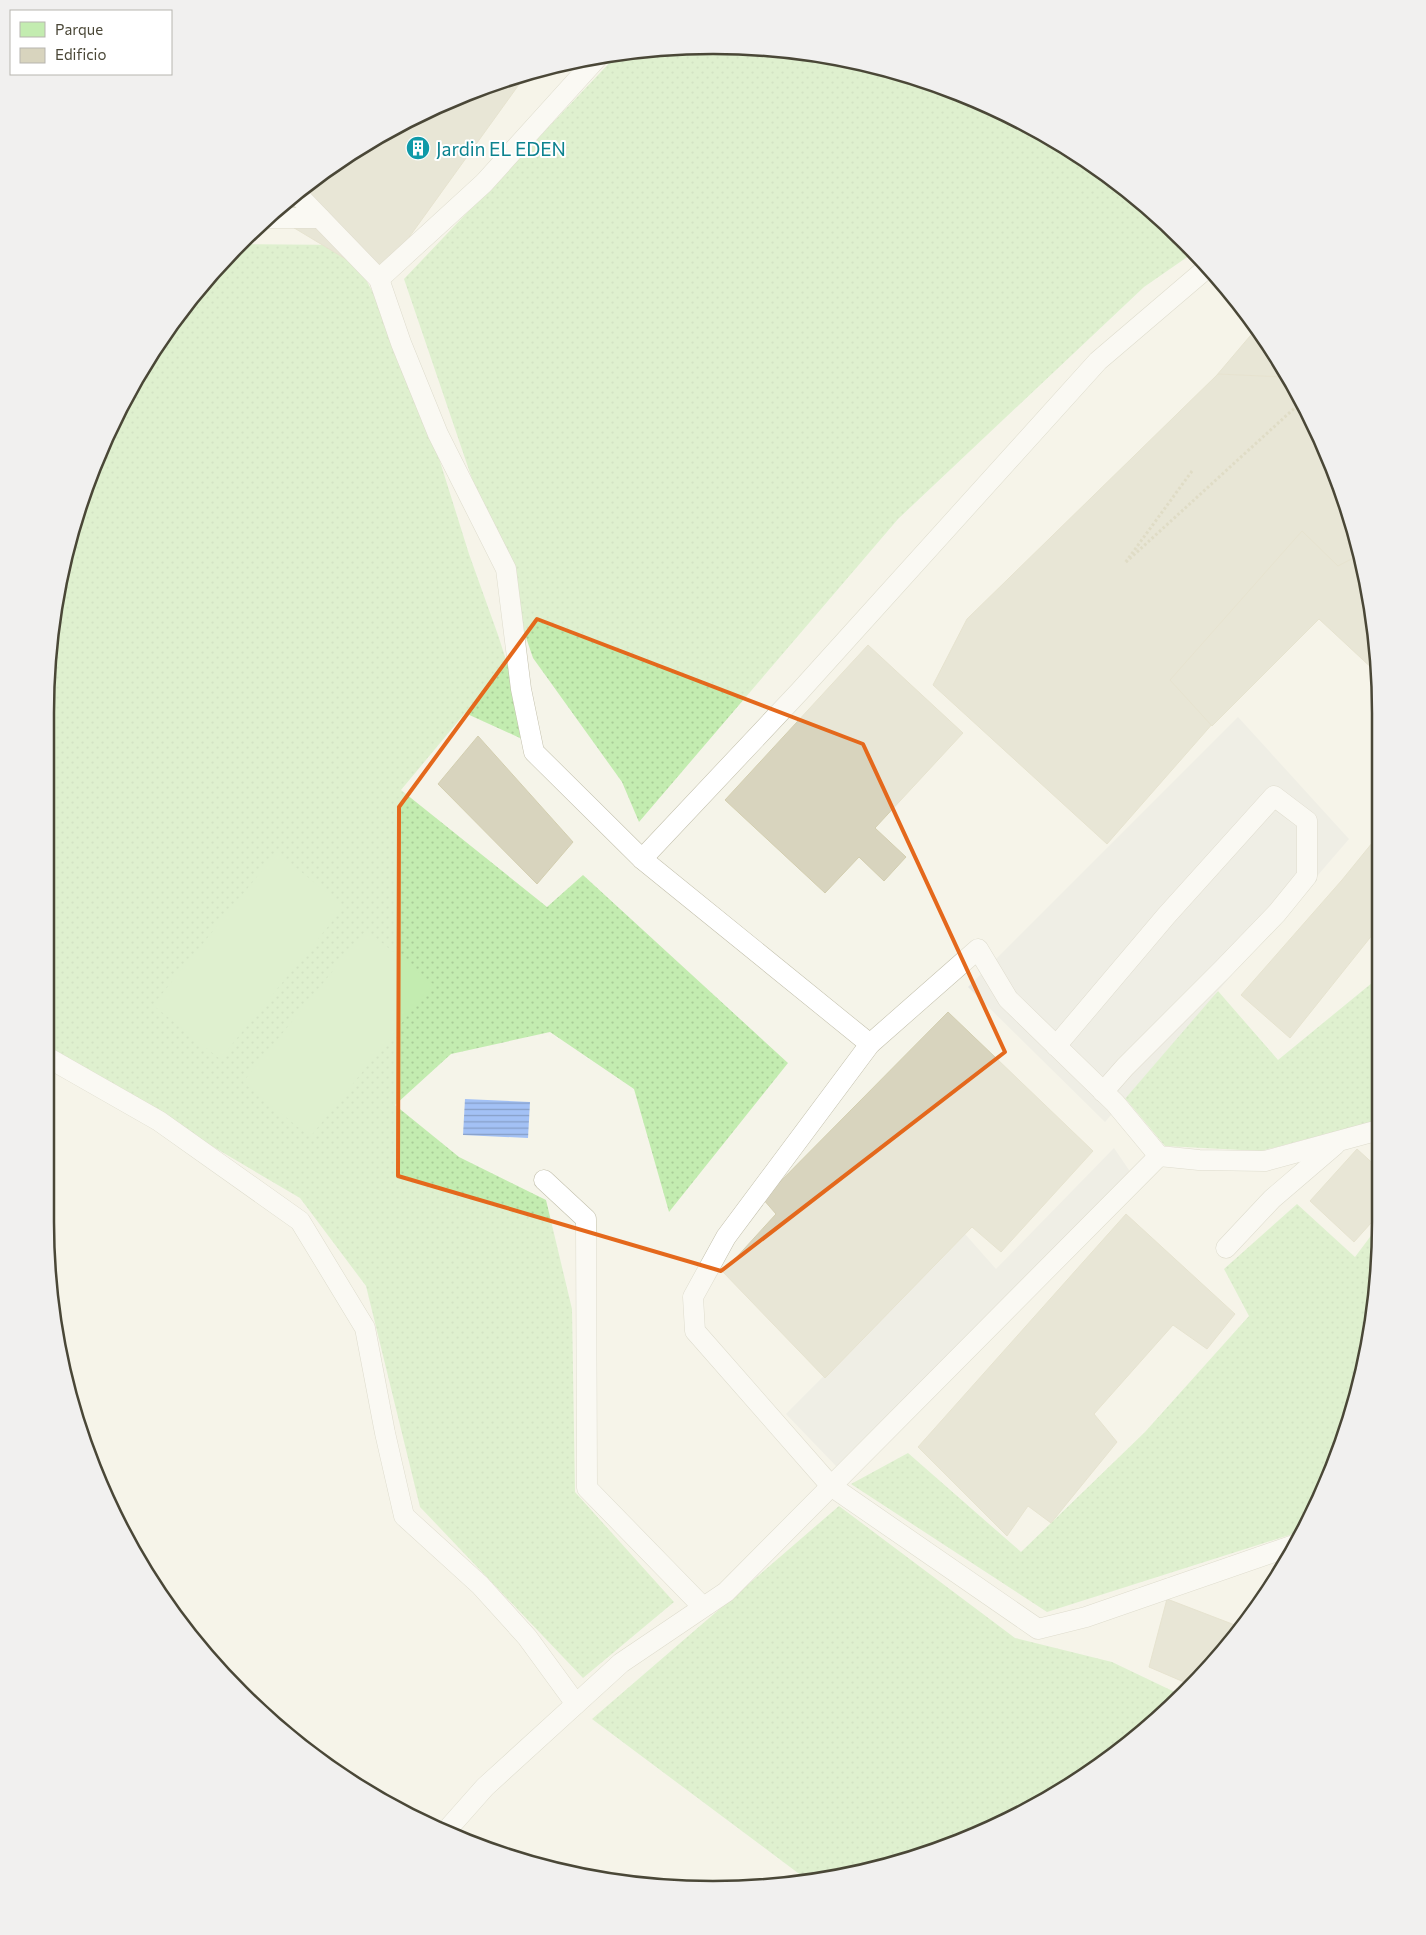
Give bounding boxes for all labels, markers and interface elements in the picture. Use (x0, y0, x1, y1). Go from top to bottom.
legend (10, 10, 172, 75)
text: Parque (55, 20, 103, 38)
text: Edificio (55, 45, 106, 63)
building icon: Jardin EL EDEN (405, 135, 431, 161)
place label: Jardin EL EDEN (436, 137, 566, 160)

